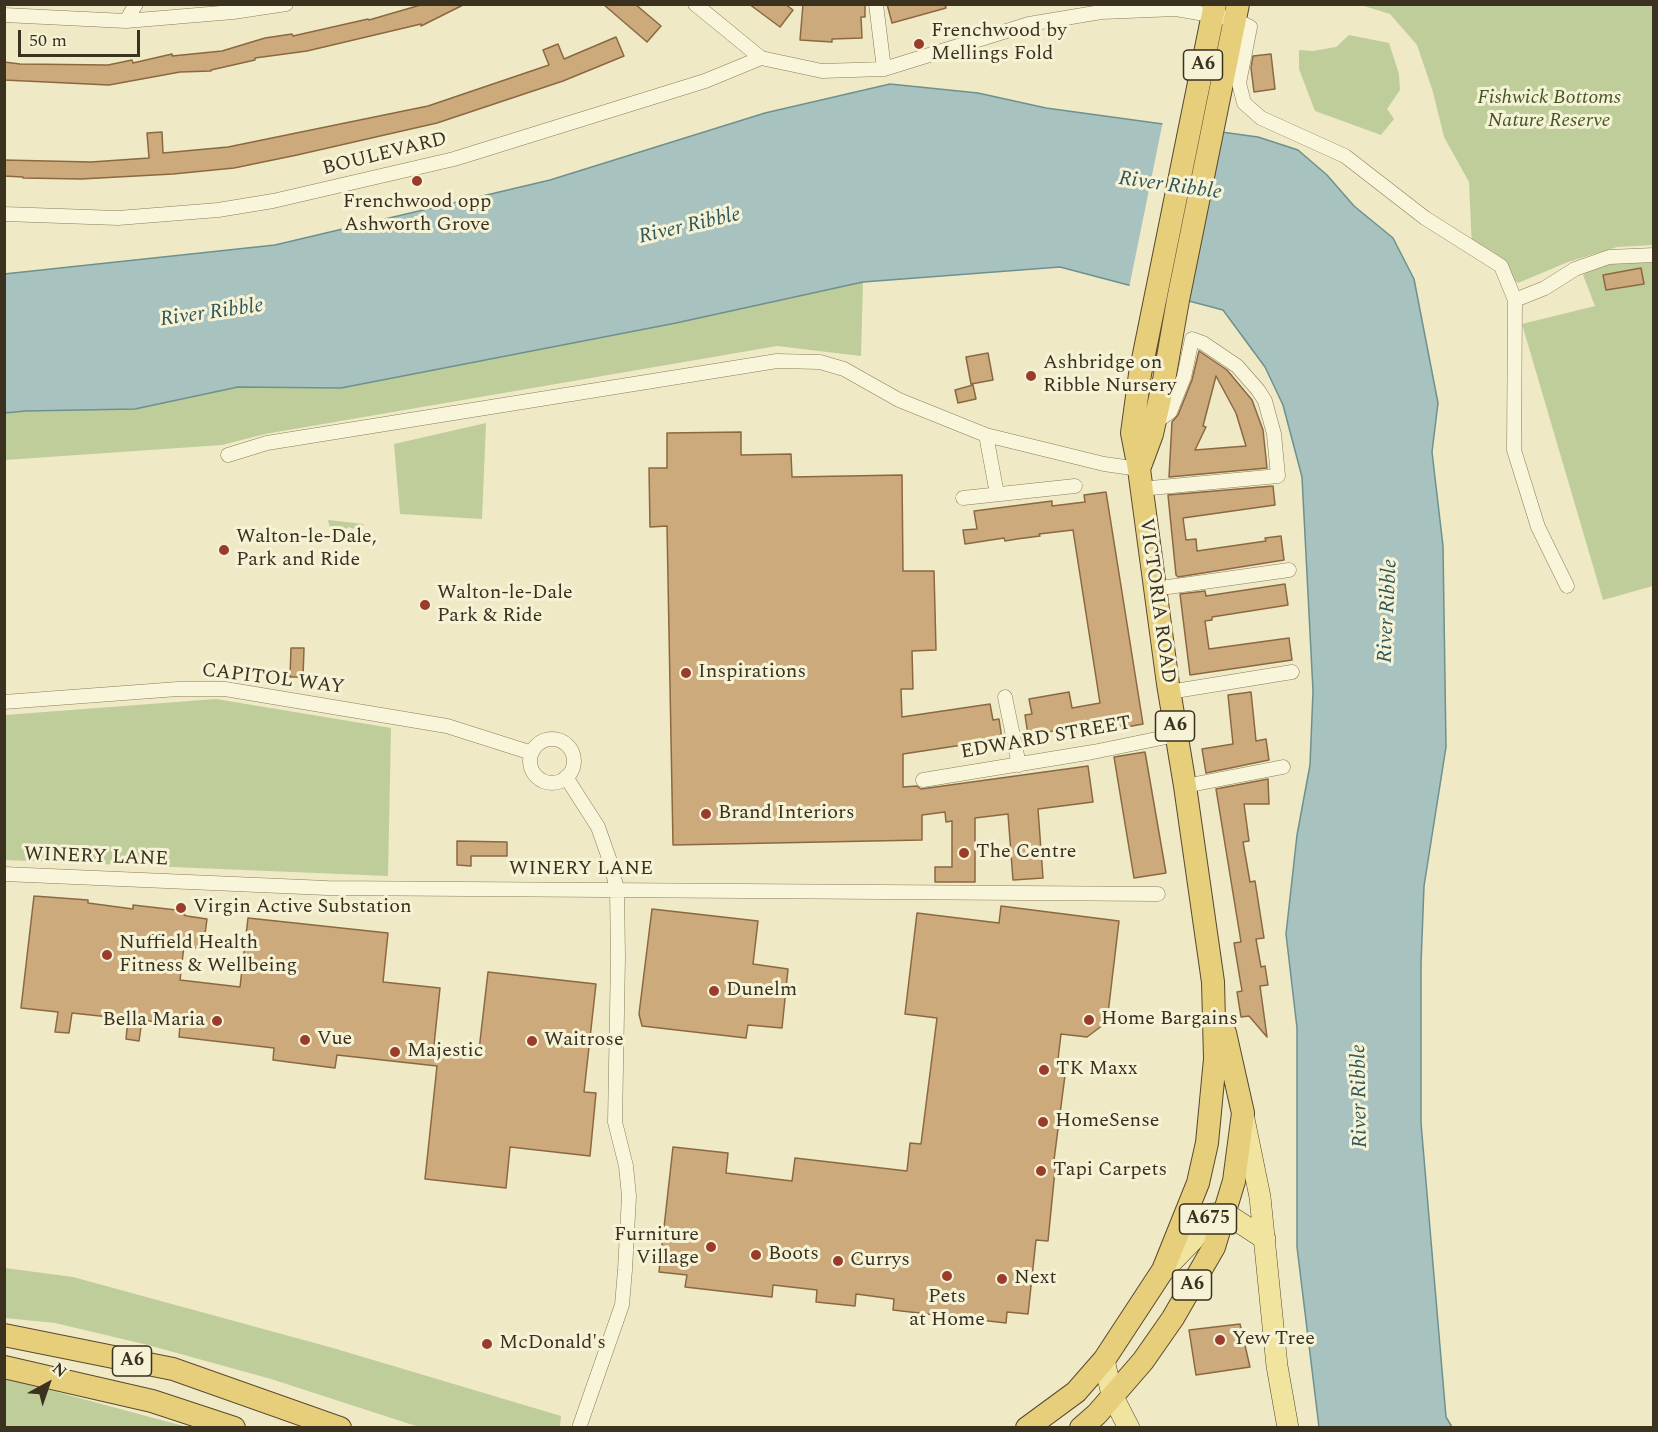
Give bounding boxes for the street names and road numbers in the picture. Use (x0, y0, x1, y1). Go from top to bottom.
road number: A6 (1184, 50, 1222, 80)
street label: BOULEVARD (320, 128, 450, 182)
street label: VICTORIA ROAD (1133, 517, 1179, 685)
street label: CAPITOL WAY (200, 659, 346, 701)
road number: A6 (1156, 711, 1194, 741)
street label: EDWARD STREET (959, 712, 1133, 766)
street label: WINERY LANE (23, 843, 169, 873)
street label: WINERY LANE (509, 858, 653, 882)
road number: A675 (1180, 1204, 1236, 1234)
road number: A6 (1172, 1270, 1212, 1300)
road number: A6 (112, 1346, 152, 1376)

